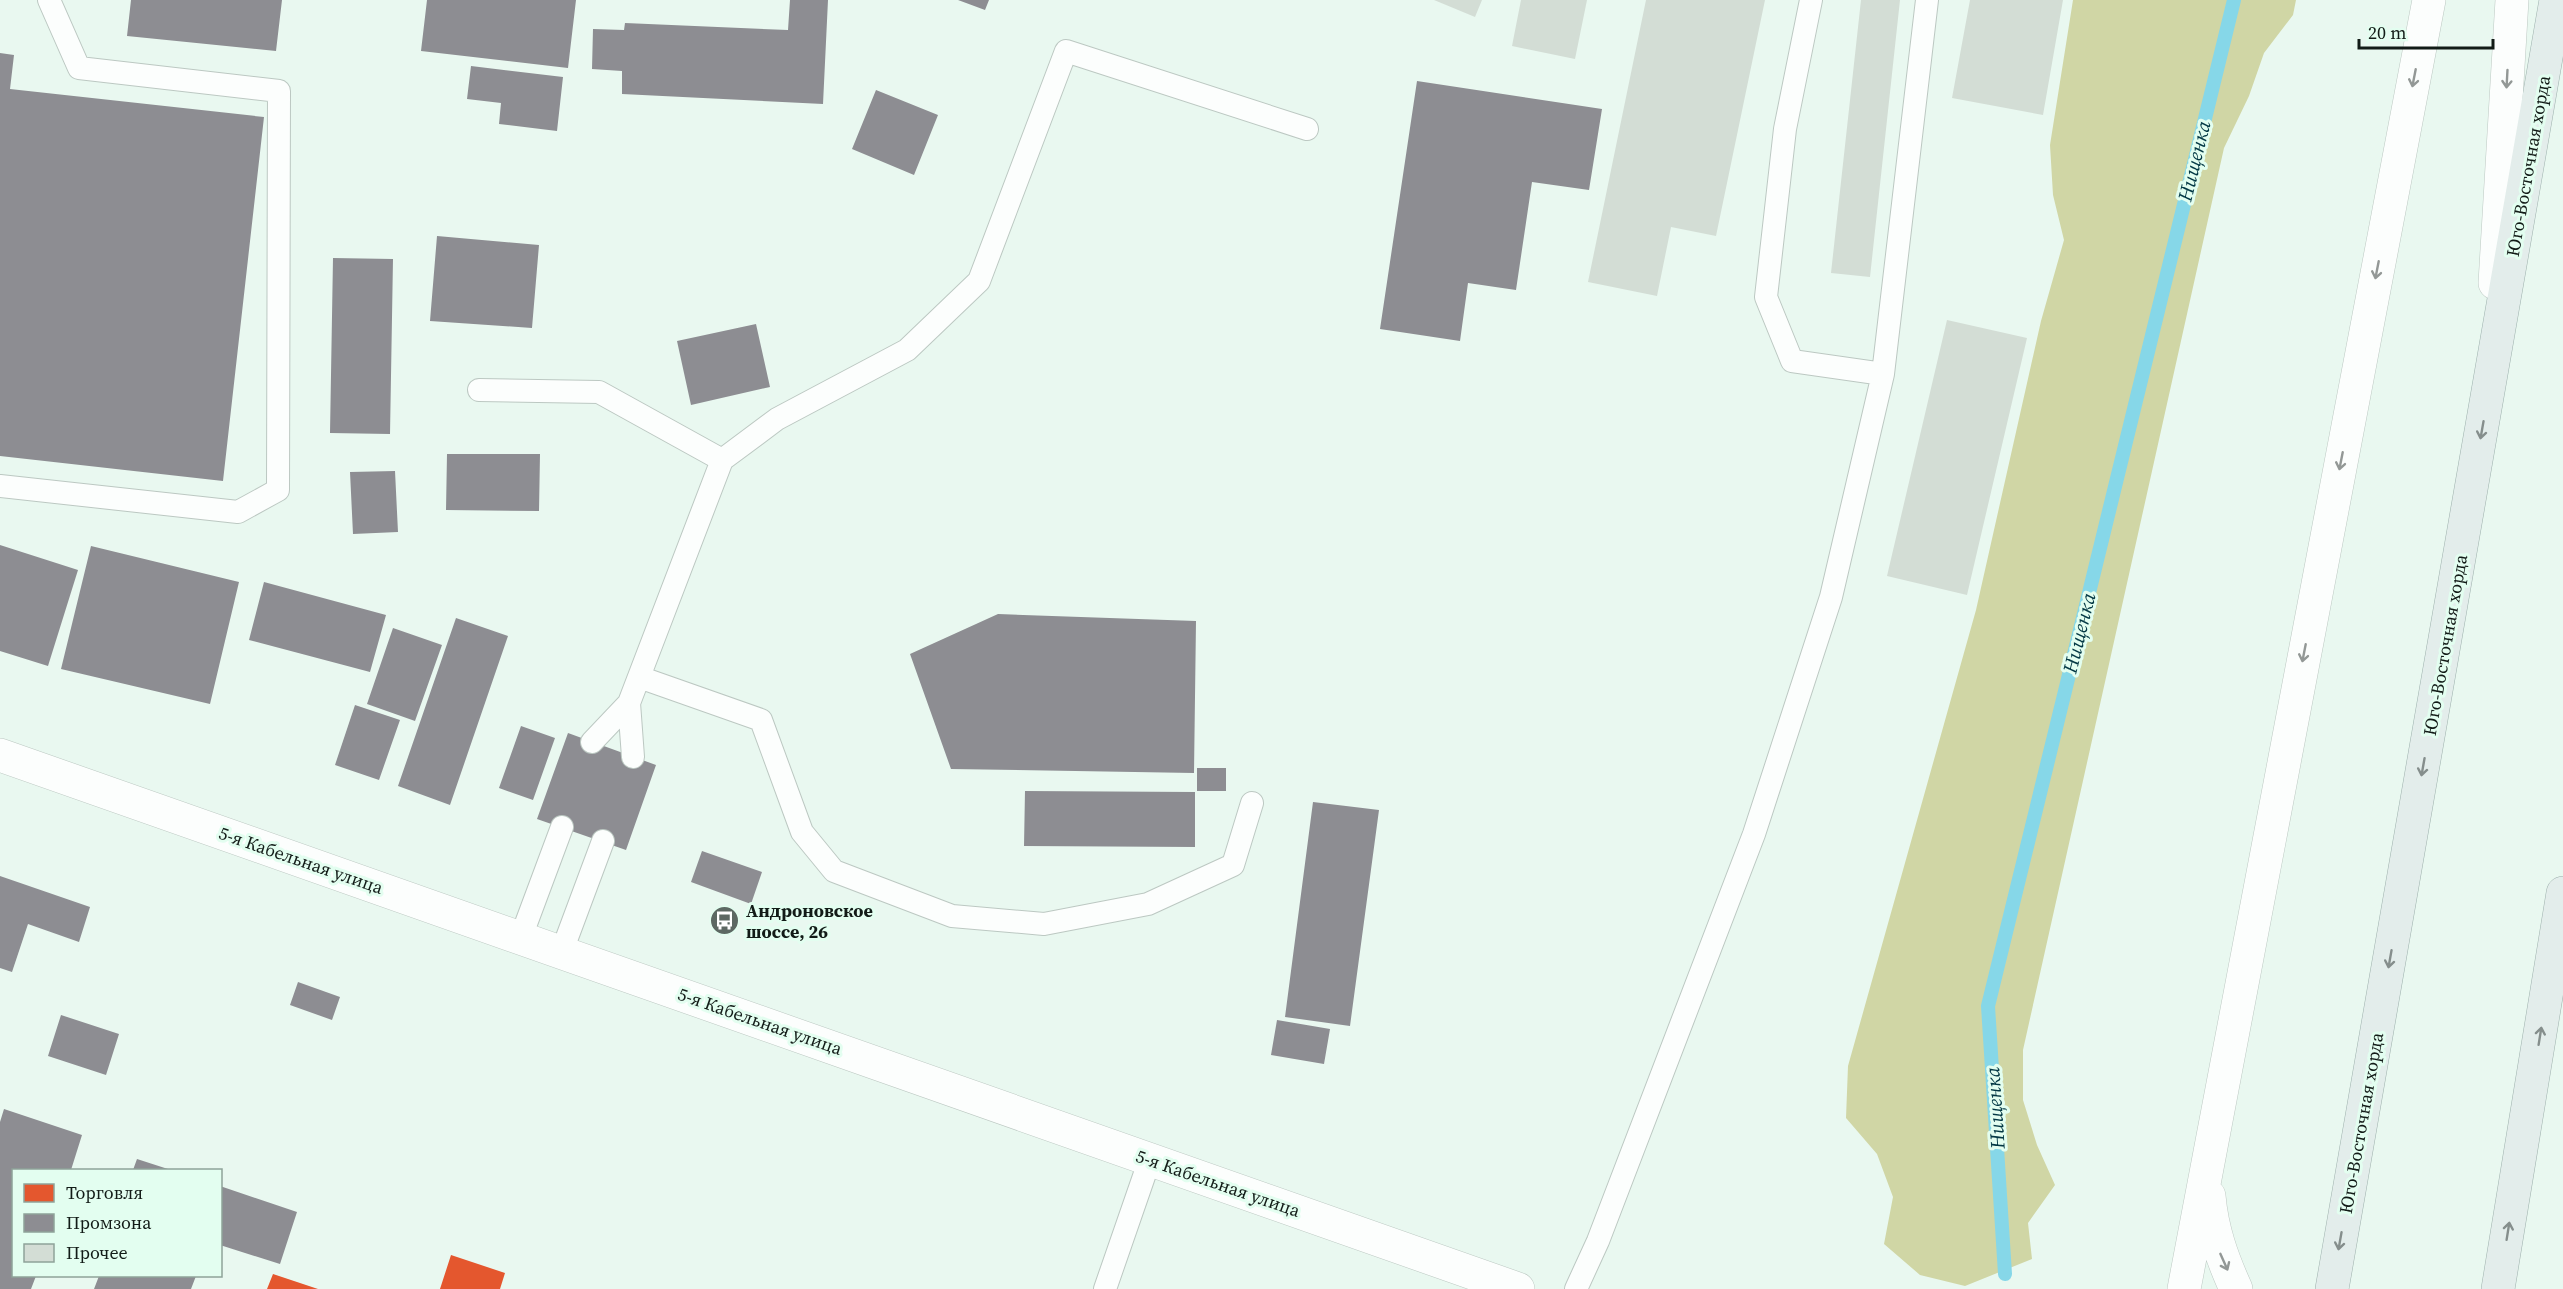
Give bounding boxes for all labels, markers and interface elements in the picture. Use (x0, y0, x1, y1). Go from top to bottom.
scale bar (2359, 12, 2492, 50)
text: 20 m (2368, 20, 2406, 45)
one-way arrow (2408, 68, 2419, 87)
one-way arrow (2501, 69, 2512, 89)
street label: Юго-Восточная хорда (2500, 73, 2556, 258)
water label: Нищенка (2170, 117, 2218, 205)
one-way arrow (2371, 259, 2382, 279)
one-way arrow (2477, 420, 2488, 440)
one-way arrow (2335, 451, 2346, 470)
street label: Юго-Восточная хорда (2417, 552, 2473, 737)
water label: Нищенка (2055, 589, 2103, 677)
one-way arrow (2298, 642, 2309, 662)
one-way arrow (2418, 757, 2429, 776)
street label: 5-я Кабельная улица (215, 820, 387, 900)
place label: Андроновское шоссе, 26 (746, 898, 873, 944)
bus stop icon: Андроновское шоссе, 26 (709, 904, 741, 936)
one-way arrow (2384, 949, 2395, 969)
street label: 5-я Кабельная улица (674, 981, 846, 1061)
one-way arrow (2534, 1027, 2545, 1047)
street label: Юго-Восточная хорда (2333, 1030, 2389, 1215)
water label: Нищенка (1978, 1066, 2012, 1151)
street label: 5-я Кабельная улица (1132, 1143, 1304, 1223)
legend (12, 1169, 222, 1277)
text: Торговля (66, 1180, 143, 1205)
text: Промзона (66, 1210, 152, 1235)
one-way arrow (2502, 1222, 2513, 1242)
one-way arrow (2335, 1230, 2346, 1250)
text: Прочее (66, 1240, 128, 1265)
one-way arrow (2219, 1253, 2230, 1271)

